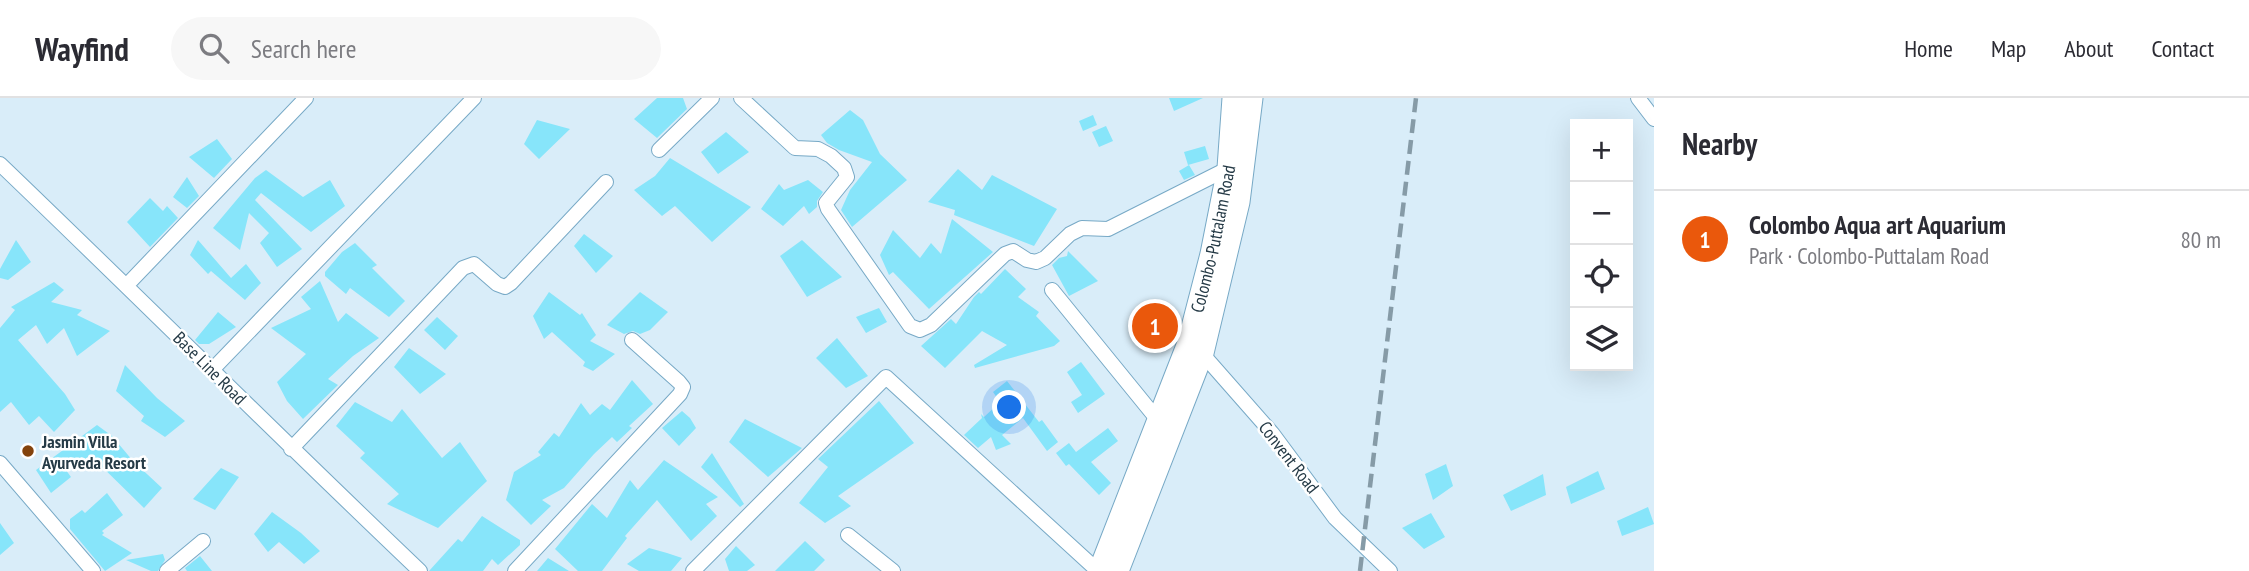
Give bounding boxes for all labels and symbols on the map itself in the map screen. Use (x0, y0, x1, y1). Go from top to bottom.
street label: Colombo-Puttalam Road (1185, 163, 1240, 315)
pin: 1 (1132, 300, 1178, 352)
street label: Base Line Road (169, 327, 251, 409)
your location (992, 390, 1026, 424)
street label: Convent Road (1254, 416, 1324, 498)
place label: Jasmin Villa Ayurveda Resort (41, 430, 147, 474)
marker: Jasmin Villa Ayurveda Resort (20, 443, 36, 459)

